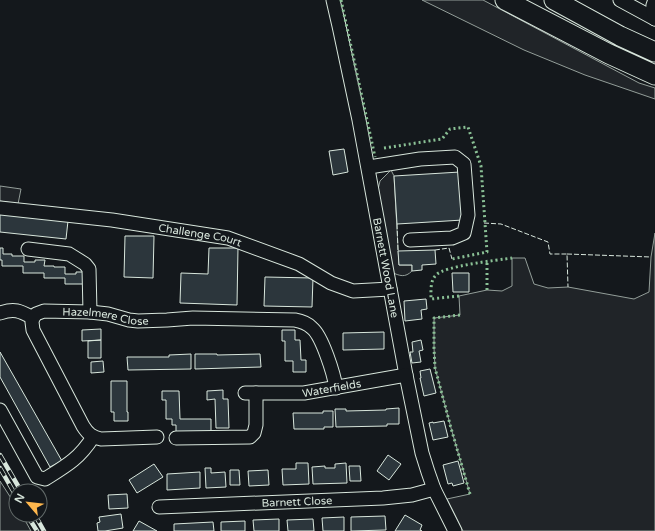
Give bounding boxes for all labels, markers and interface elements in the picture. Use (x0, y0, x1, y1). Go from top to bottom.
street label: Barnett Wood Lane (371, 217, 402, 319)
street label: Challenge Court (158, 221, 244, 249)
street label: Hazelmere Close (62, 305, 149, 328)
street label: Waterfields (301, 377, 362, 400)
north arrow (8, 483, 48, 523)
text: N (12, 492, 27, 505)
street label: Barnett Close (261, 494, 333, 509)

